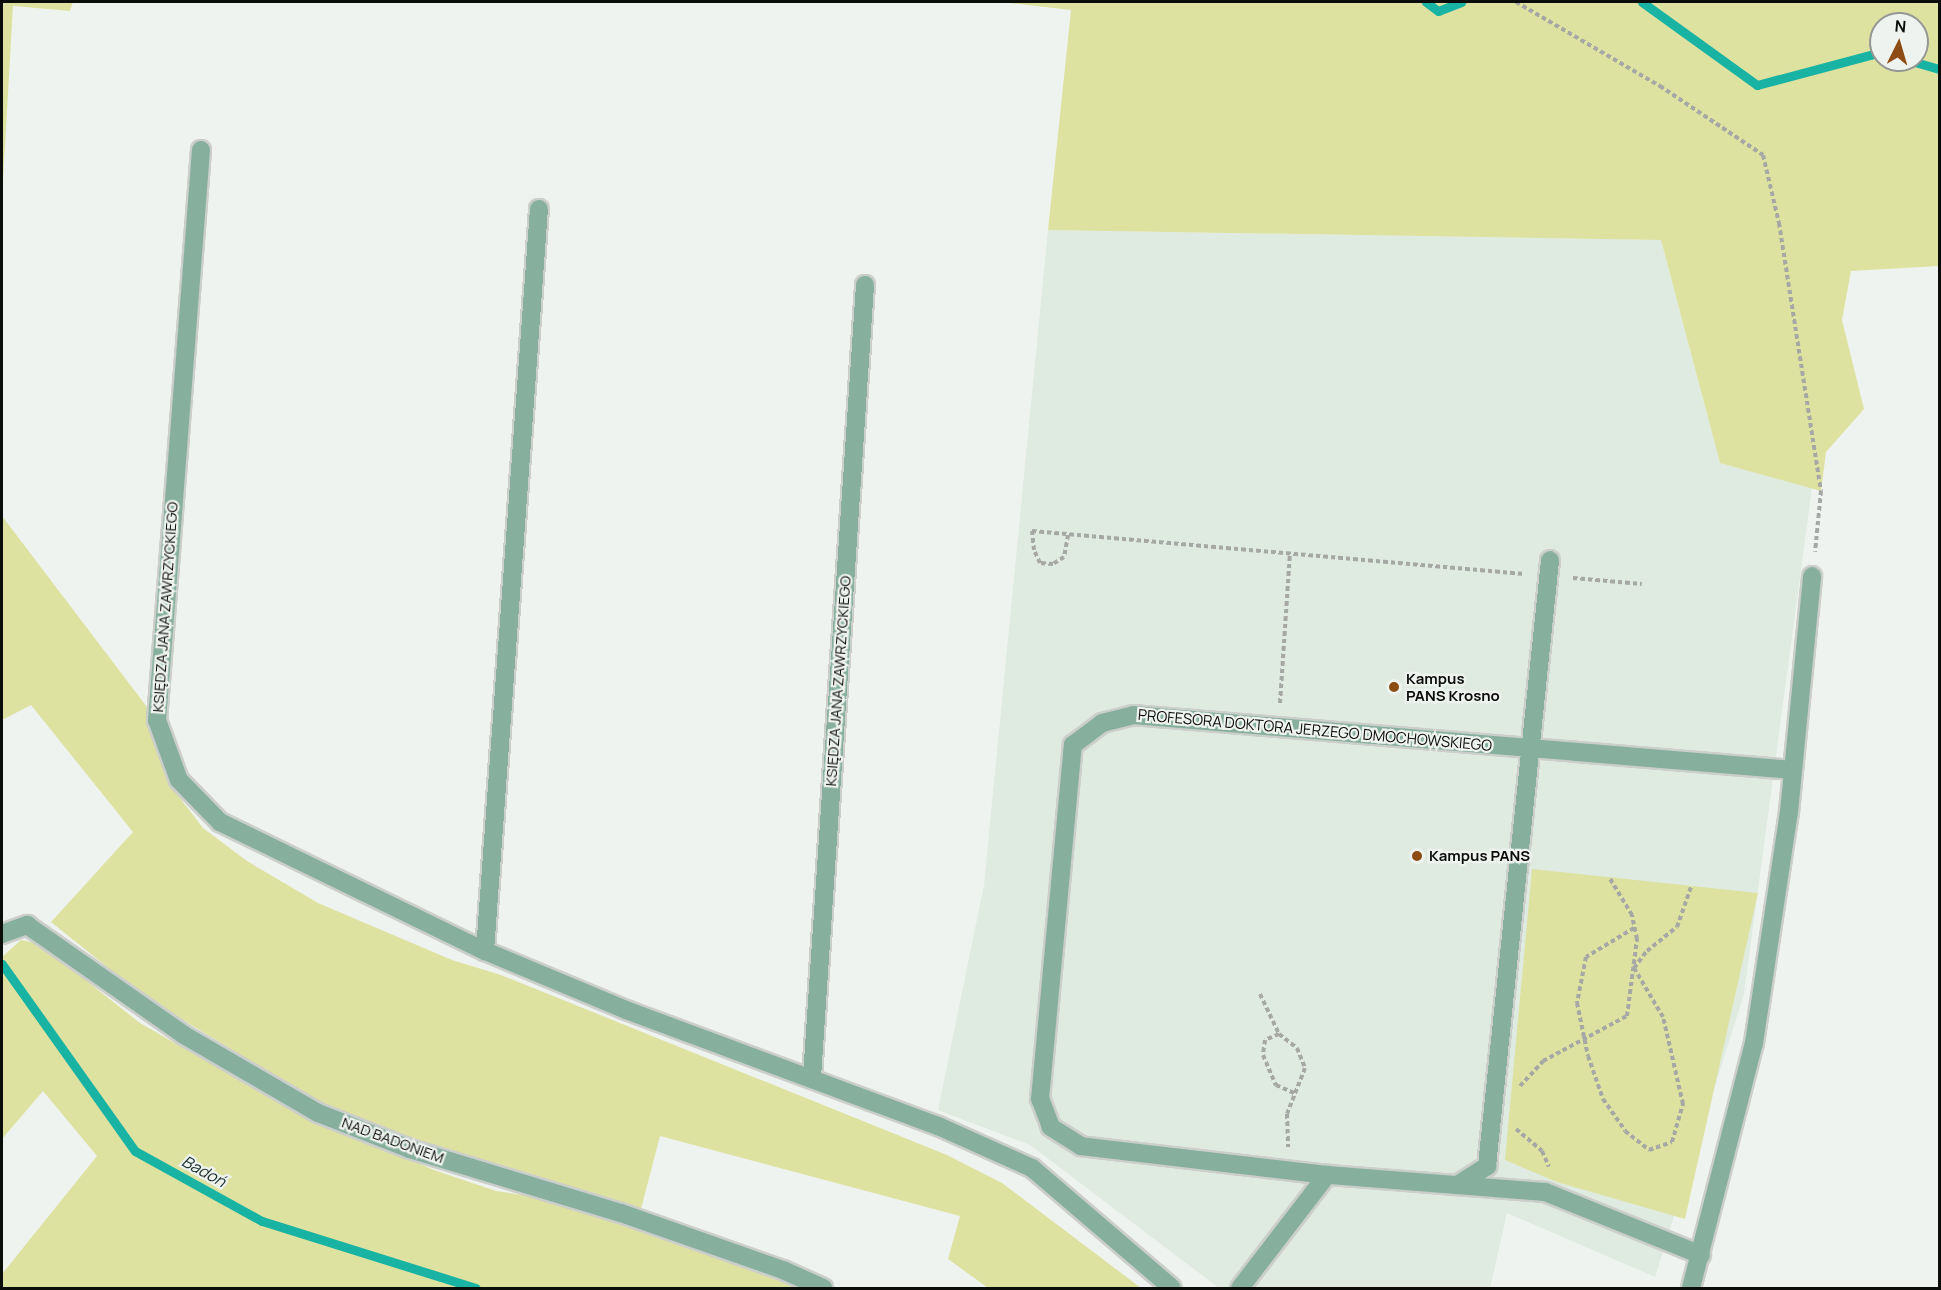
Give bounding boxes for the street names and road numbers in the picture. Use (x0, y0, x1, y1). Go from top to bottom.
street label: KSIĘDZA JANA ZAWRZYCKIEGO (149, 501, 181, 713)
street label: KSIĘDZA JANA ZAWRZYCKIEGO (822, 575, 854, 787)
street label: PROFESORA DOKTORA JERZEGO DMOCHOWSKIEGO (1137, 706, 1493, 754)
street label: NAD BADONIEM (339, 1113, 447, 1167)

